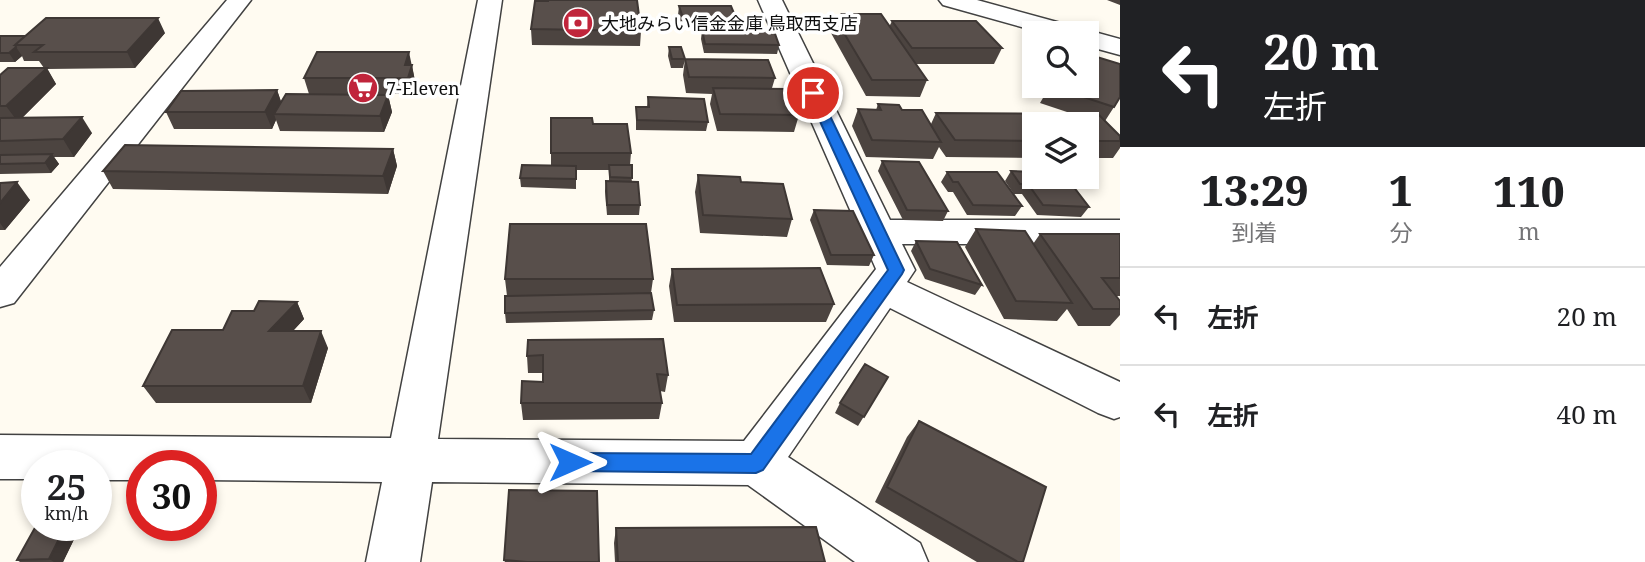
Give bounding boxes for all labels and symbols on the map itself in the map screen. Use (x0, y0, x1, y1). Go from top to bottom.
bank icon: 大地みらい信金金庫 鳥取西支店 (561, 6, 595, 40)
place label: 大地みらい信金金庫 鳥取西支店 (601, 11, 858, 35)
pin (783, 63, 843, 123)
supermarket icon: 7-Eleven (346, 71, 380, 105)
place label: 7-Eleven (386, 76, 460, 100)
position arrow (533, 425, 607, 499)
speed limit sign: 30 (126, 450, 217, 541)

